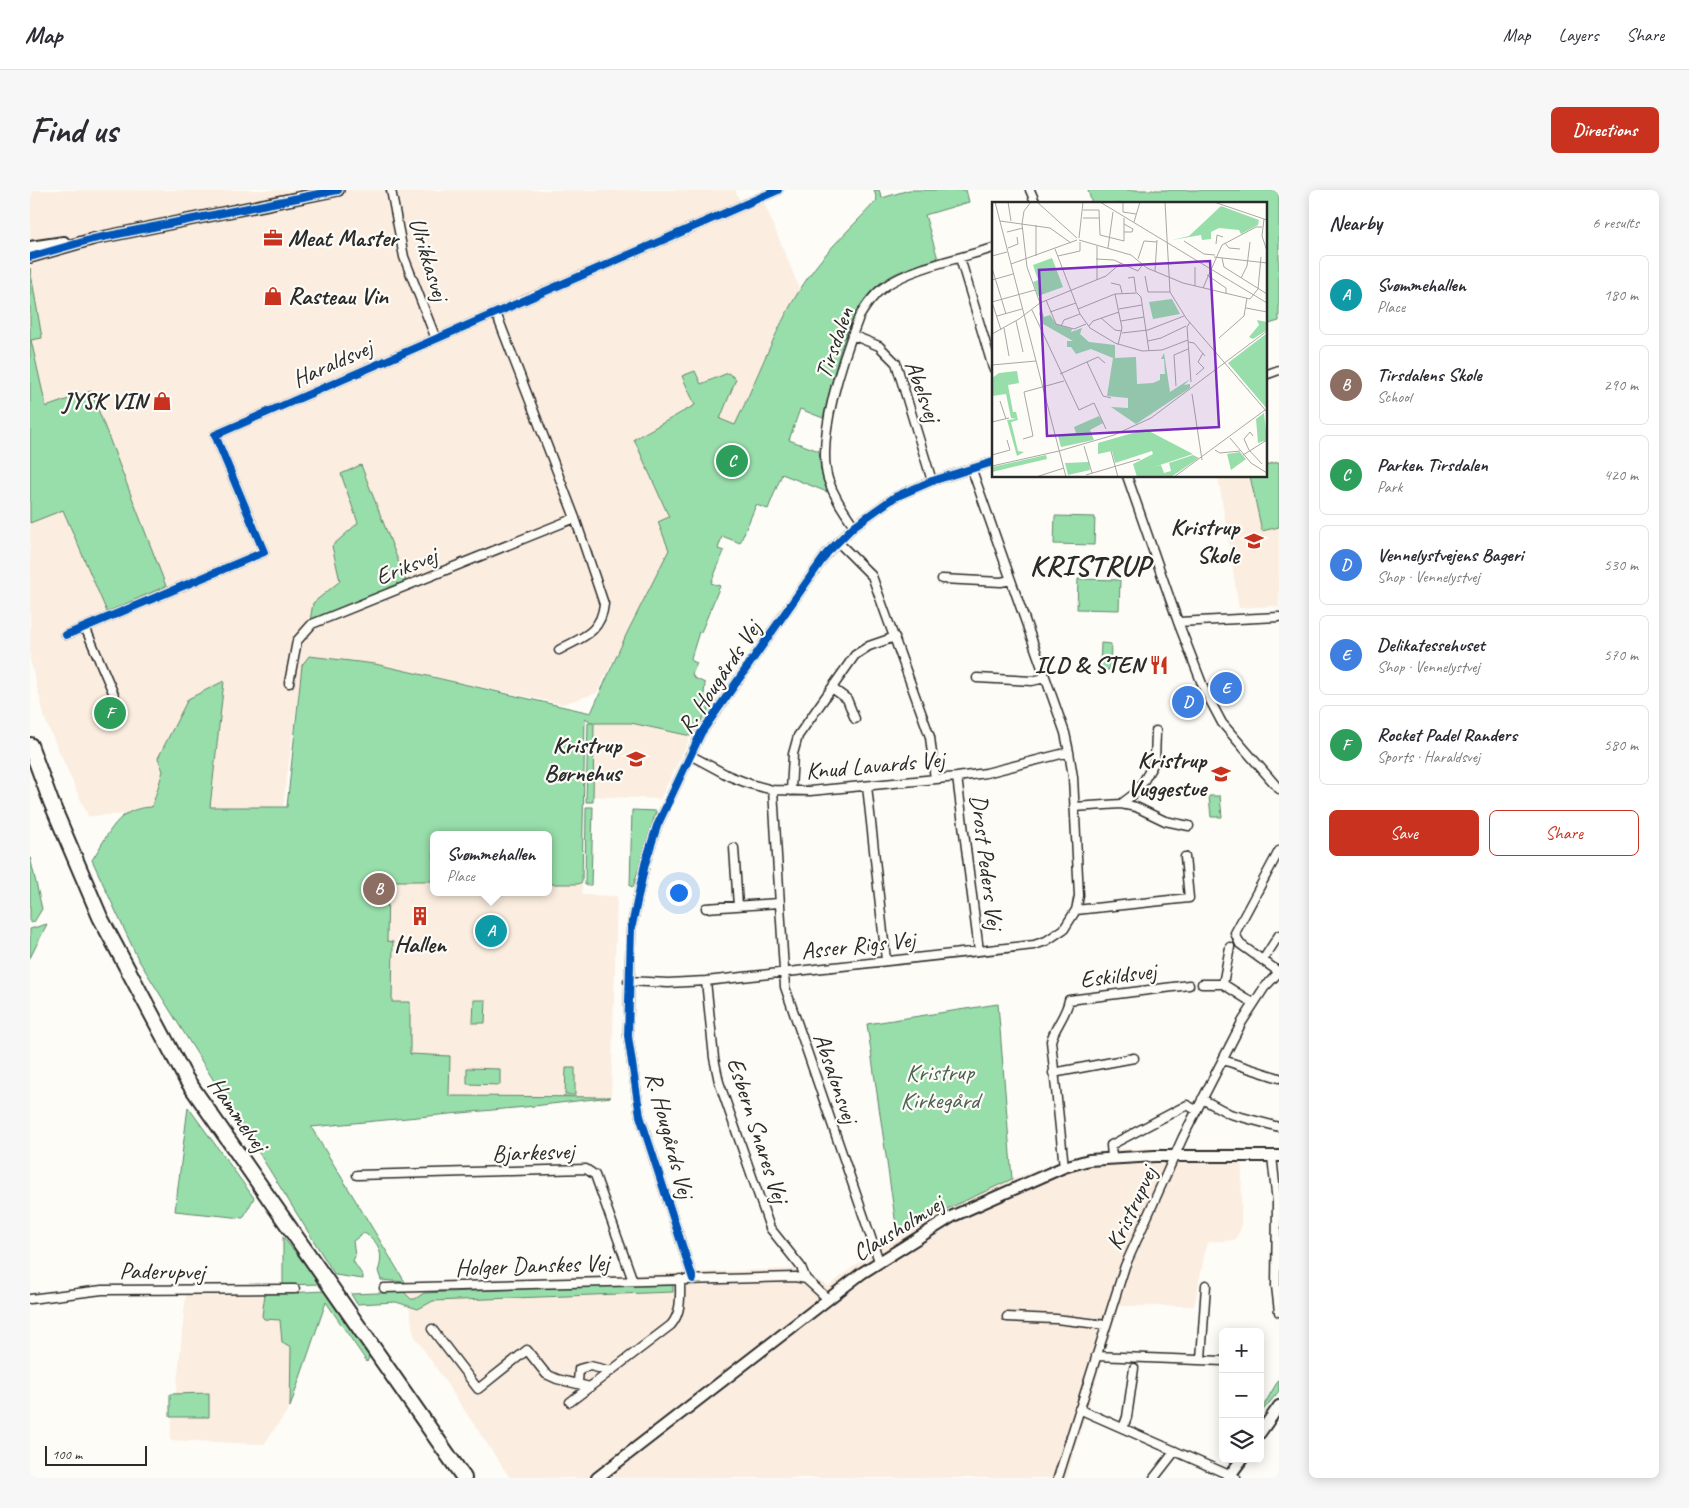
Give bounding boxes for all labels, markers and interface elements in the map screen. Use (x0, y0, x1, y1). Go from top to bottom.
text: Map (25, 20, 62, 50)
text: Map (1503, 24, 1531, 46)
text: Layers (1559, 24, 1598, 46)
text: Share (1626, 24, 1664, 46)
button: Directions (1551, 107, 1659, 153)
text: Find us (30, 108, 117, 153)
inset map (992, 202, 1266, 478)
text: Nearby (1329, 210, 1382, 236)
text: 6 results (1592, 213, 1639, 233)
street label: Ulrikkasvej (402, 214, 457, 307)
place label: Meat Master (288, 223, 400, 253)
office icon: Meat Master (262, 227, 284, 249)
text: Svømmehallen (1377, 273, 1466, 297)
place label: Rasteau Vin (288, 281, 389, 311)
shop icon: Rasteau Vin (262, 285, 284, 307)
text: A (1342, 285, 1350, 305)
text: 180 m (1604, 285, 1638, 305)
text: Place (1377, 297, 1405, 317)
street label: Tirsdalen (808, 303, 860, 383)
street label: Haraldsvej (287, 331, 380, 394)
street label: Abelsvej (898, 356, 949, 429)
text: Tirsdalens Skole (1377, 363, 1482, 387)
text: B (1342, 375, 1350, 395)
text: 290 m (1604, 375, 1638, 395)
place label: JYSK VIN (61, 386, 151, 416)
text: School (1377, 387, 1411, 407)
shop icon: JYSK VIN (151, 390, 173, 412)
pin: C (716, 442, 748, 480)
text: Parken Tirsdalen (1377, 453, 1488, 477)
text: C (1342, 465, 1350, 485)
text: 420 m (1604, 465, 1638, 485)
text: Park (1377, 477, 1402, 497)
place label: Kristrup Skole (1170, 512, 1241, 570)
school or university icon: Kristrup Skole (1243, 530, 1265, 552)
street label: Eriksvej (371, 539, 444, 592)
text: Vennelystvejens Bageri (1377, 543, 1523, 567)
district label: KRISTRUP (1030, 547, 1154, 584)
text: D (1341, 555, 1351, 575)
text: 530 m (1604, 555, 1638, 575)
text: Shop · Vennelystvej (1377, 567, 1480, 587)
street label: R. Hougårds Vej (670, 613, 769, 739)
text: Delikatessehuset (1377, 633, 1484, 657)
text: E (1342, 645, 1350, 665)
text: 570 m (1604, 645, 1638, 665)
place label: ILD & STEN (1035, 650, 1148, 680)
restaurant icon: ILD & STEN (1148, 654, 1170, 676)
text: Shop · Vennelystvej (1377, 657, 1480, 677)
pin: E (1210, 669, 1242, 707)
pin: D (1172, 683, 1204, 721)
pin: F (94, 694, 126, 732)
text: Rocket Padel Randers (1377, 723, 1517, 747)
place label: Kristrup Børnehus (544, 730, 624, 788)
text: F (1342, 735, 1350, 755)
text: 580 m (1604, 735, 1638, 755)
street label: Knud Lavards Vej (804, 744, 949, 786)
place label: Kristrup Vuggestue (1127, 745, 1208, 803)
text: Sports · Haraldsvej (1377, 747, 1480, 767)
school or university icon: Kristrup Børnehus (625, 748, 647, 770)
school or university icon: Kristrup Vuggestue (1210, 763, 1232, 785)
street label: Drost Peders Vej (964, 793, 1011, 934)
button: Save (1329, 810, 1479, 856)
button: Share (1489, 810, 1639, 856)
popup (430, 831, 552, 896)
text: Svømmehallen (447, 842, 535, 866)
text: Place (447, 866, 475, 886)
pin: B (363, 870, 395, 908)
your location (666, 880, 692, 906)
building icon: Hallen (409, 905, 431, 927)
pin: A (475, 912, 507, 950)
street label: Asser Rigs Vej (800, 924, 919, 966)
place label: Hallen (394, 929, 448, 959)
street label: Eskildsvej (1078, 955, 1161, 995)
street label: Absalonsvej (807, 1029, 866, 1130)
street label: Esbern Snares Vej (720, 1054, 796, 1209)
park label: Kristrup Kirkegård (901, 1057, 983, 1115)
street label: R. Hougårds Vej (639, 1069, 702, 1204)
street label: Hammelvej (201, 1071, 276, 1160)
street label: Bjarkesvej (491, 1135, 578, 1168)
street label: Kristrupvej (1099, 1159, 1165, 1254)
street label: Clausholmvej (847, 1187, 952, 1268)
street label: Holger Danskes Vej (455, 1247, 612, 1283)
street label: Paderupvej (119, 1255, 208, 1287)
map controls (1219, 1328, 1264, 1463)
button: + (1219, 1328, 1264, 1373)
button: − (1219, 1373, 1264, 1418)
button: layers (1219, 1418, 1264, 1463)
scale bar (45, 1443, 148, 1466)
text: 100 m (52, 1446, 82, 1463)

